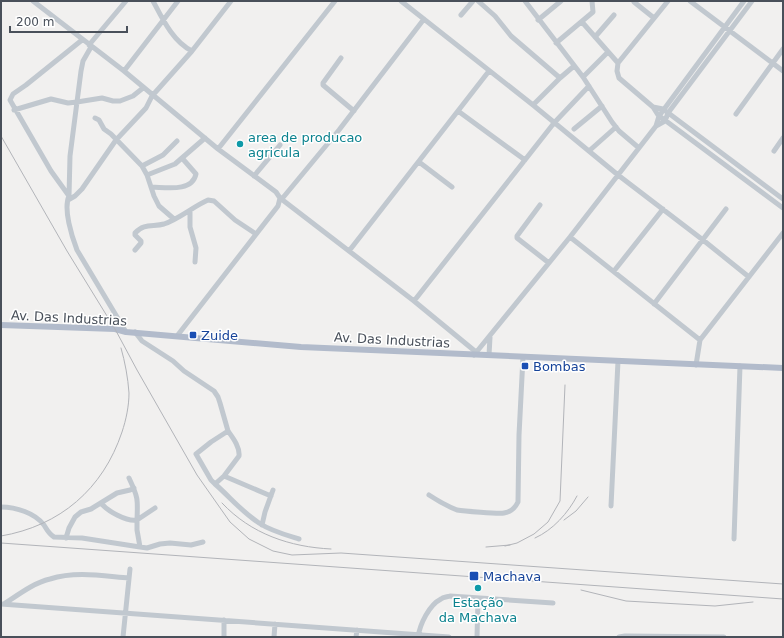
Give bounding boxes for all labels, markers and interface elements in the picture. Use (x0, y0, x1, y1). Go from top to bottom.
scale bar (10, 8, 127, 34)
text: 200 m (16, 15, 54, 29)
place label: area de producao agricula (248, 130, 362, 160)
marker: area de producao agricula (235, 139, 245, 149)
street label: Av. Das Industrias (11, 307, 128, 329)
place label: Zuide (201, 328, 238, 343)
street label: Av. Das Industrias (334, 329, 451, 351)
marker: Zuide (188, 330, 198, 340)
place label: Bombas (533, 359, 586, 374)
marker: Bombas (520, 361, 530, 371)
place label: Machava (483, 569, 541, 584)
marker: Machava (468, 570, 480, 582)
marker: Estação da Machava (473, 583, 483, 593)
place label: Estação da Machava (439, 595, 517, 625)

